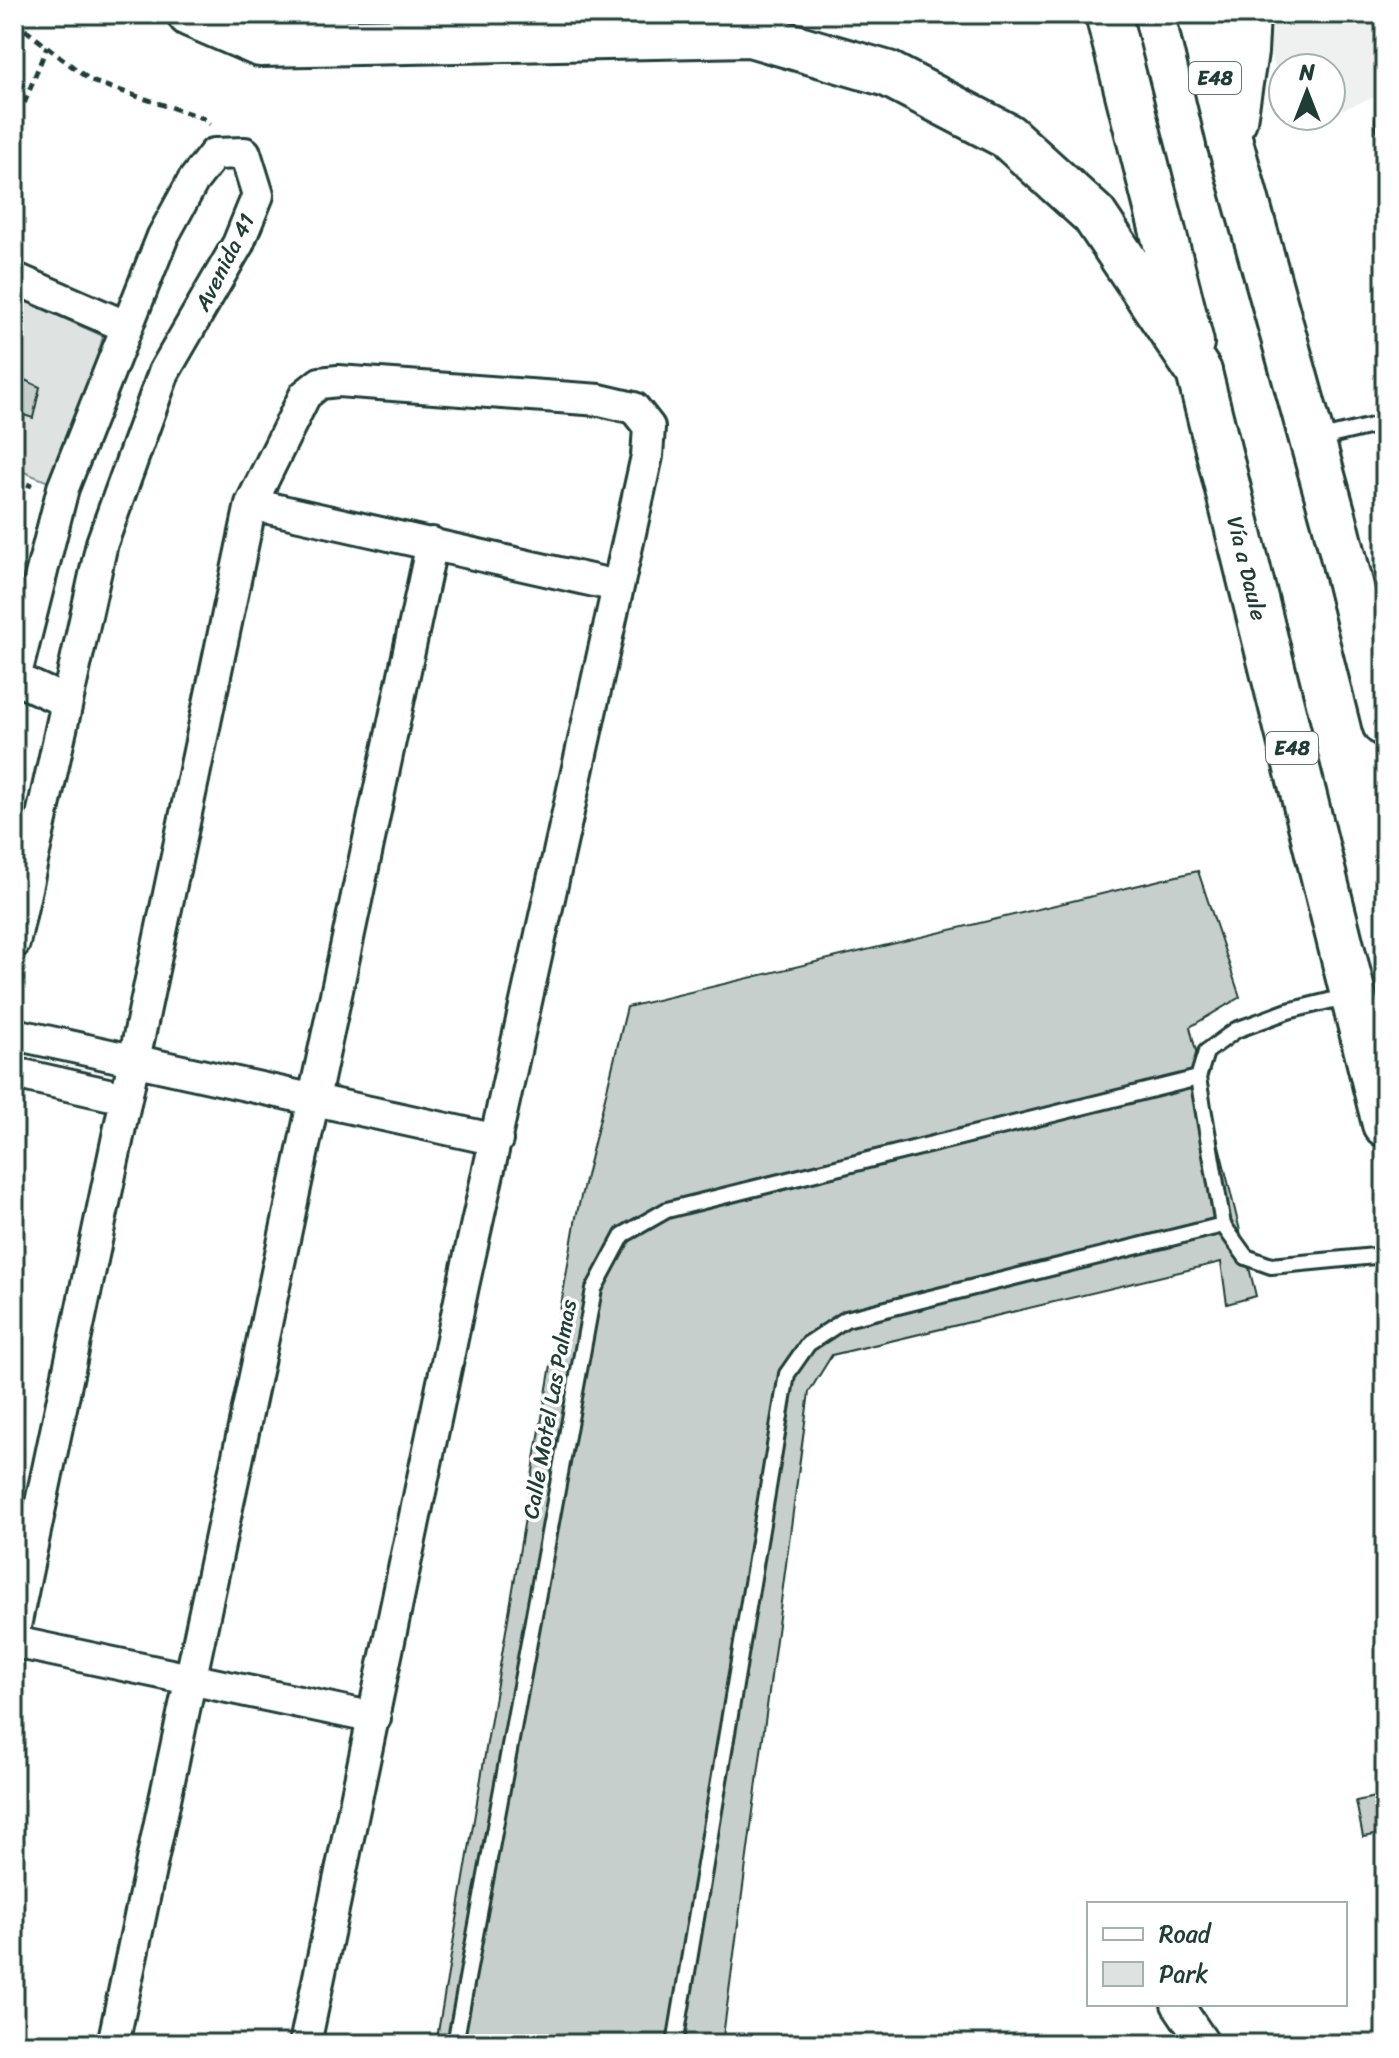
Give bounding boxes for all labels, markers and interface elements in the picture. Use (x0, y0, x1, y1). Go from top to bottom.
north arrow (1267, 52, 1347, 132)
text: N (1298, 53, 1315, 92)
road number: E48 (1189, 62, 1241, 94)
street label: Avenida 41 (183, 206, 266, 319)
street label: Vía a Daule (1215, 512, 1279, 624)
road number: E48 (1266, 732, 1318, 764)
street label: Calle Motel Las Palmas (511, 1296, 588, 1522)
legend (1087, 1902, 1347, 2006)
text: Road (1159, 1913, 1213, 1955)
text: Park (1159, 1953, 1208, 1995)

